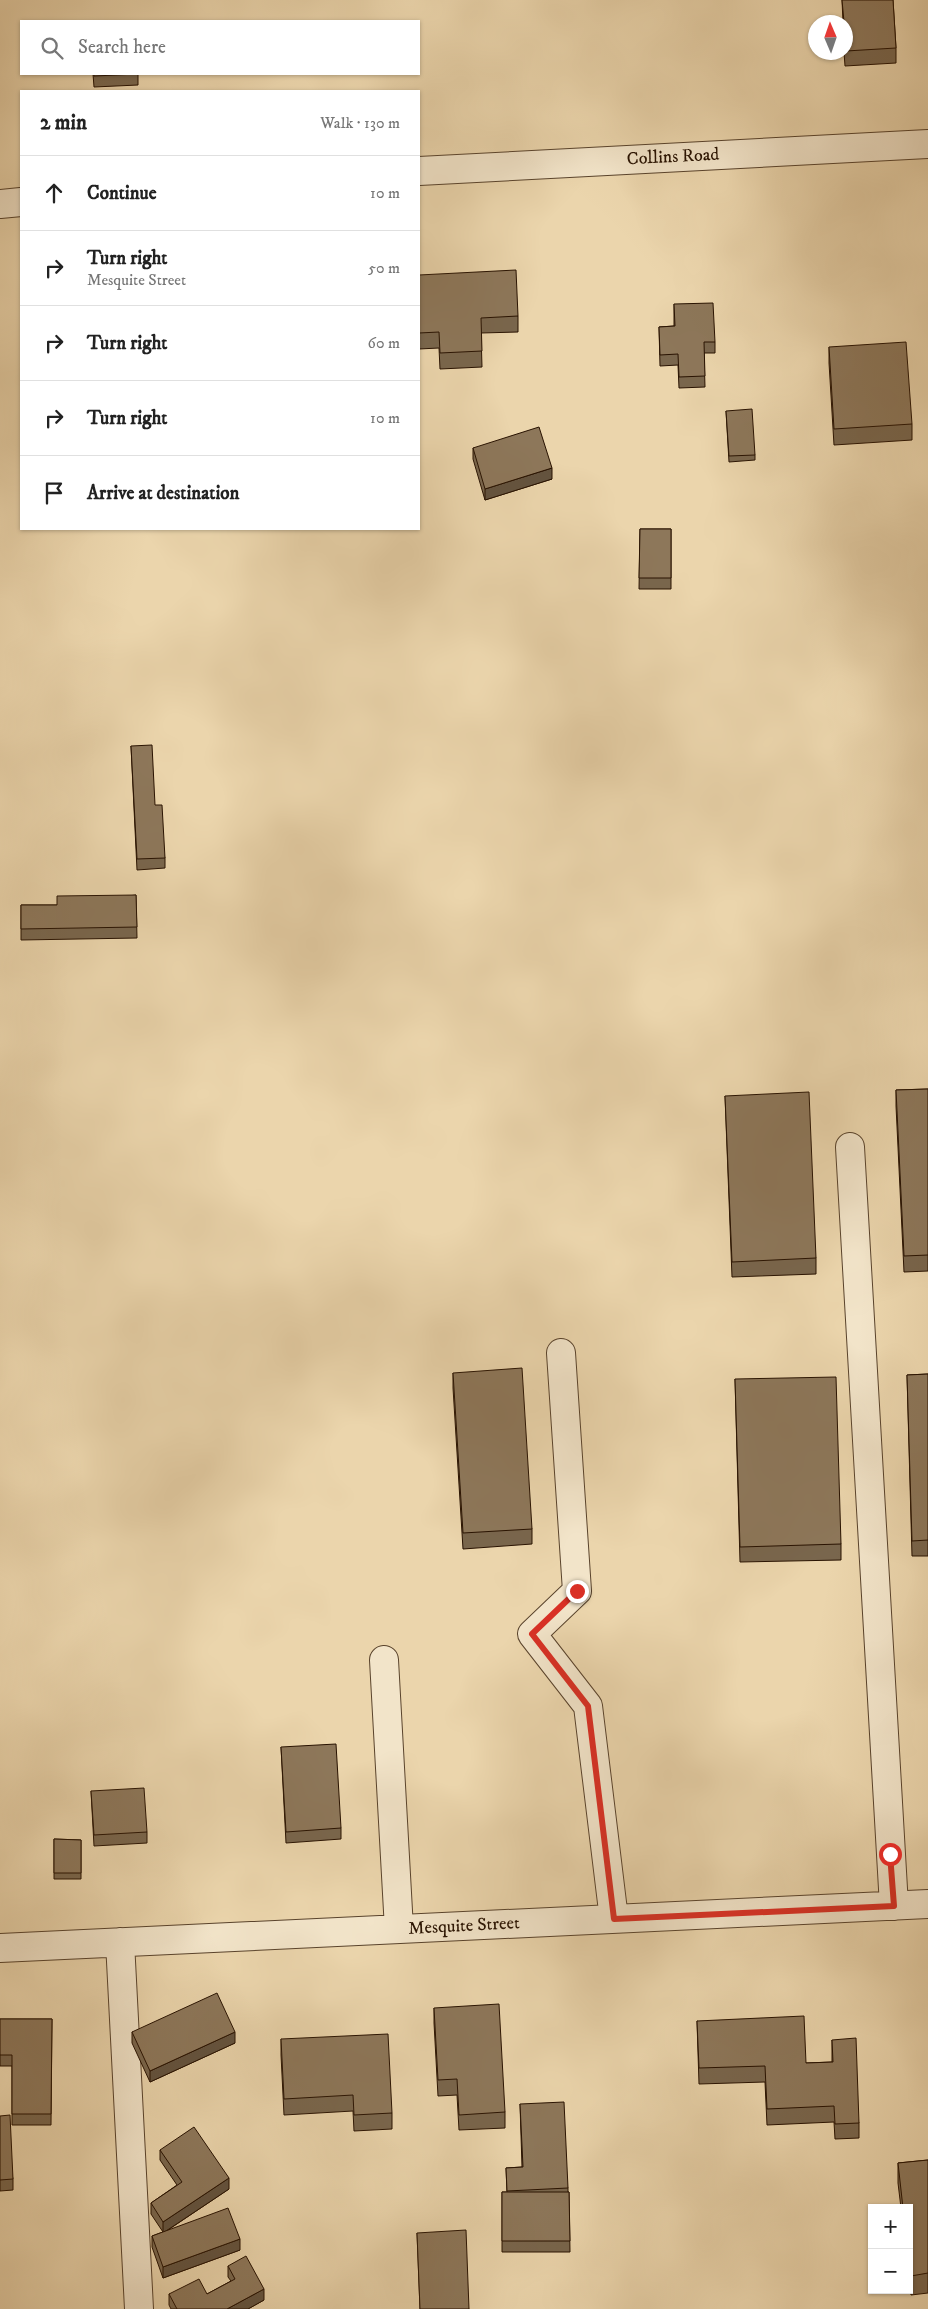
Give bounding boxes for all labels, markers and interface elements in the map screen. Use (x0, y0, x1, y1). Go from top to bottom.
north arrow (808, 15, 853, 60)
search box (20, 20, 420, 75)
icon: search (38, 34, 66, 62)
text: Search here (78, 36, 166, 59)
text: 2 min (40, 110, 87, 136)
text: Walk · 130 m (320, 113, 400, 133)
street label: Collins Road (626, 144, 720, 170)
icon: ahead (40, 179, 68, 207)
text: Continue (87, 182, 157, 205)
text: 10 m (370, 183, 400, 203)
text: Turn right (87, 247, 167, 270)
icon: right (40, 254, 68, 282)
text: 50 m (368, 258, 400, 278)
text: Mesquite Street (87, 270, 186, 290)
icon: right (40, 329, 68, 357)
text: Turn right (87, 332, 167, 355)
text: 60 m (368, 333, 400, 353)
icon: right (40, 404, 68, 432)
text: Turn right (87, 407, 167, 430)
text: 10 m (370, 408, 400, 428)
icon: arrive (40, 479, 68, 507)
text: Arrive at destination (87, 482, 239, 505)
route end (566, 1580, 589, 1603)
route start (879, 1843, 902, 1866)
street label: Mesquite Street (408, 1912, 520, 1940)
map controls (868, 2204, 913, 2294)
button: + (868, 2204, 913, 2249)
button: − (868, 2249, 913, 2294)

